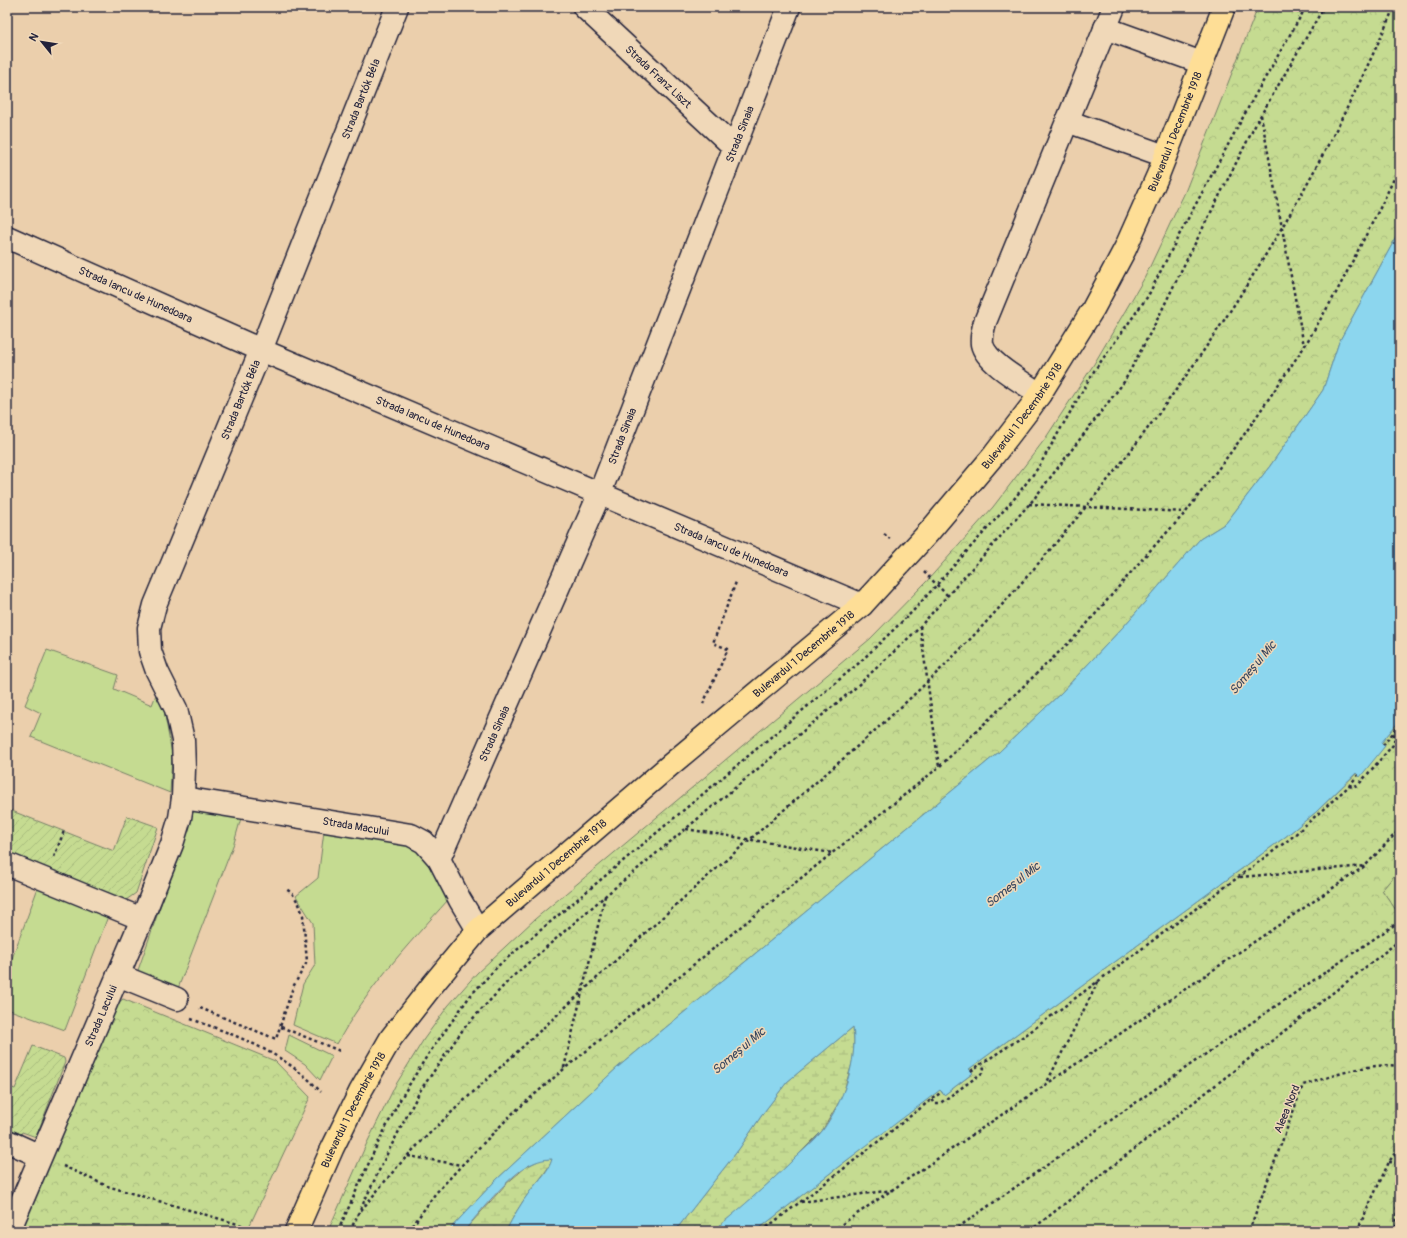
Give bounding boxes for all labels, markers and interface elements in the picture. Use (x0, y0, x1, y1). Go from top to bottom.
north arrow (22, 22, 62, 62)
text: N (26, 30, 42, 44)
street label: Strada Franz Liszt (623, 43, 695, 111)
street label: Strada Bartók Béla (339, 57, 382, 141)
street label: Bulevardul 1 Decembrie 1918 (1145, 69, 1205, 194)
street label: Strada Sinaia (723, 104, 756, 164)
street label: Strada Iancu de Hunedoara (77, 263, 195, 325)
street label: Strada Bartók Béla (218, 358, 263, 442)
street label: Bulevardul 1 Decembrie 1918 (979, 360, 1065, 472)
street label: Strada Iancu de Hunedoara (374, 393, 492, 453)
street label: Strada Sinaia (605, 406, 639, 466)
street label: Strada Iancu de Hunedoara (672, 520, 791, 580)
street label: Bulevardul 1 Decembrie 1918 (750, 607, 857, 700)
water label: Someșul Mic (1226, 638, 1280, 698)
street label: Strada Sinaia (476, 704, 512, 763)
street label: Strada Macului (322, 814, 390, 838)
street label: Bulevardul 1 Decembrie 1918 (503, 816, 609, 910)
water label: Someșul Mic (983, 858, 1044, 911)
street label: Strada Lacului (82, 983, 120, 1048)
water label: Someșul Mic (709, 1024, 769, 1078)
street label: Bulevardul 1 Decembrie 1918 (318, 1049, 388, 1170)
street label: Aleea Nord (1272, 1083, 1302, 1135)

